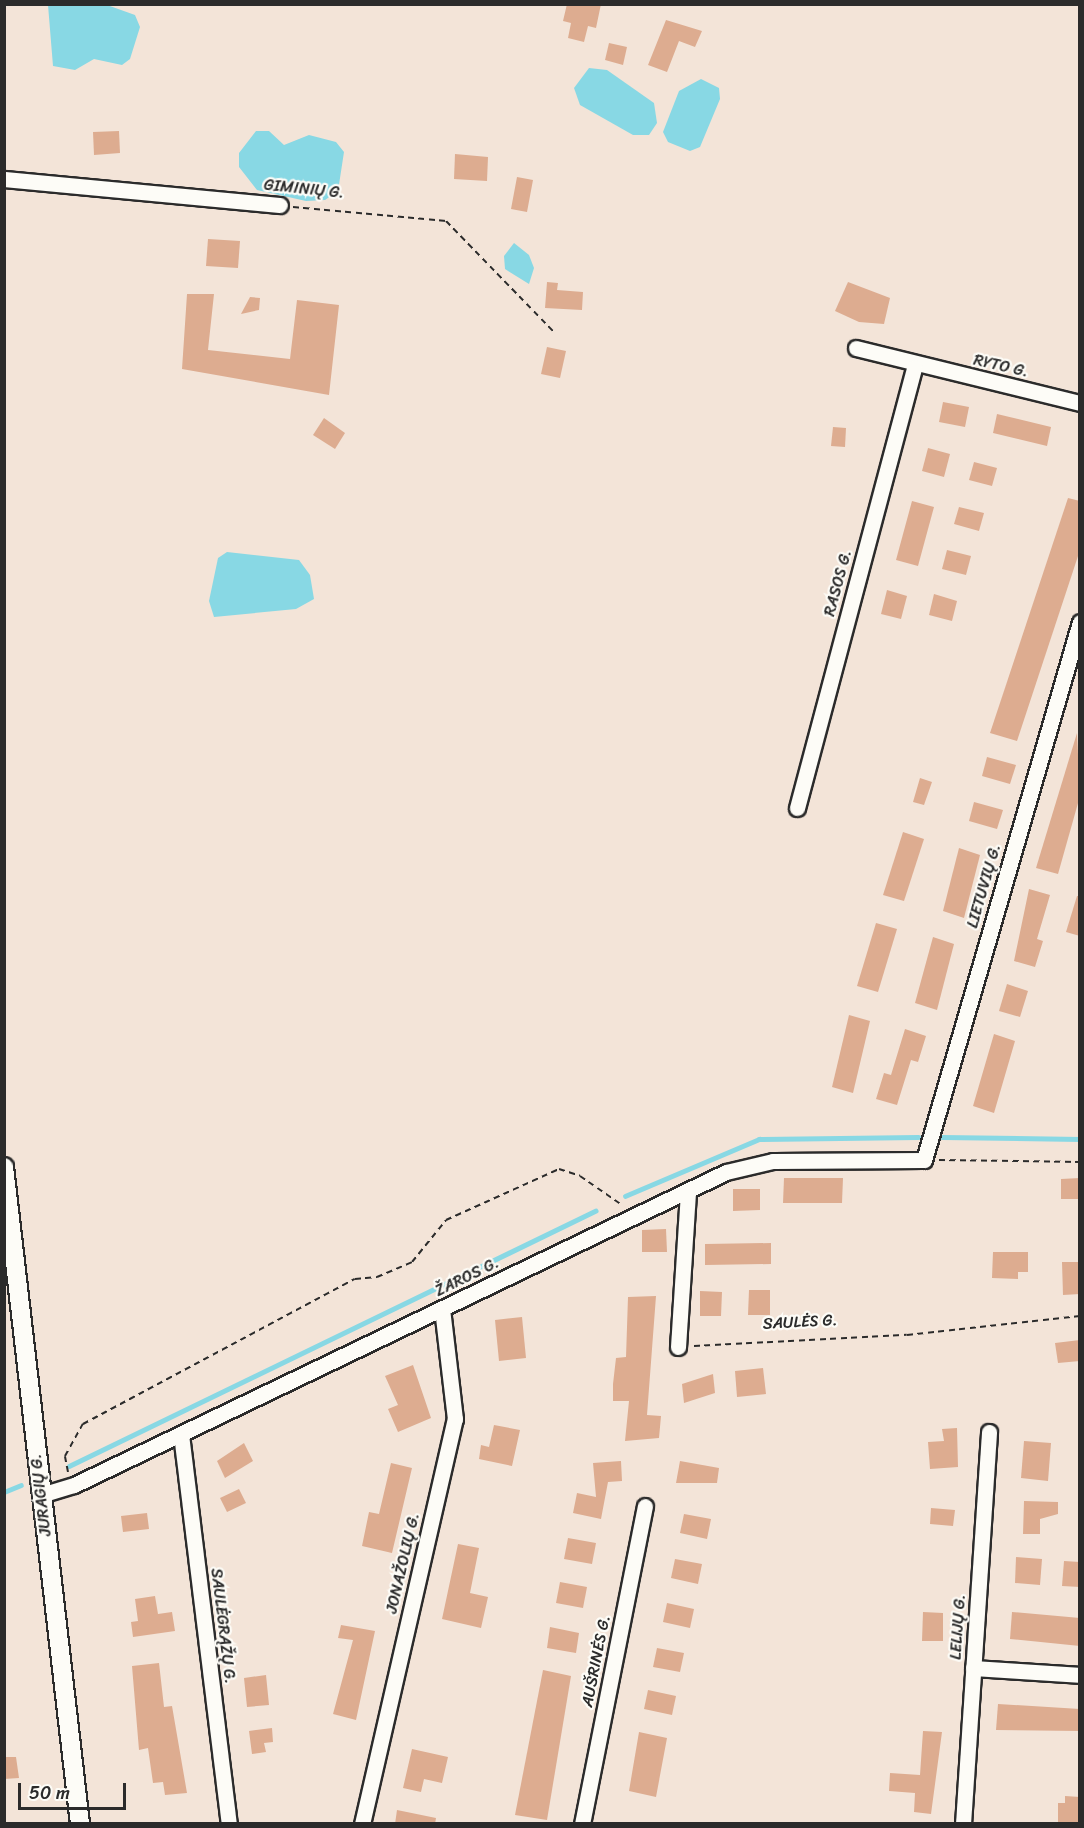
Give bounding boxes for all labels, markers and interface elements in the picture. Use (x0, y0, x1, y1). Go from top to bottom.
street label: GIMINIŲ G. (263, 175, 345, 203)
street label: RYTO G. (972, 350, 1030, 382)
street label: RASOS G. (820, 548, 856, 618)
street label: LIETUVIŲ G. (963, 842, 1005, 930)
street label: ŽAROS G. (432, 1253, 502, 1301)
street label: SAULĖS G. (762, 1310, 838, 1334)
street label: JURAGIŲ G. (26, 1453, 56, 1537)
street label: JONAŽOLIŲ G. (382, 1511, 424, 1615)
street label: SAULĖGRĄŽŲ G. (206, 1567, 240, 1685)
street label: LELIJŲ G. (946, 1594, 970, 1660)
street label: AUŠRINĖS G. (578, 1613, 614, 1709)
scale bar (21, 1771, 129, 1809)
text: 50 m (29, 1777, 70, 1809)

